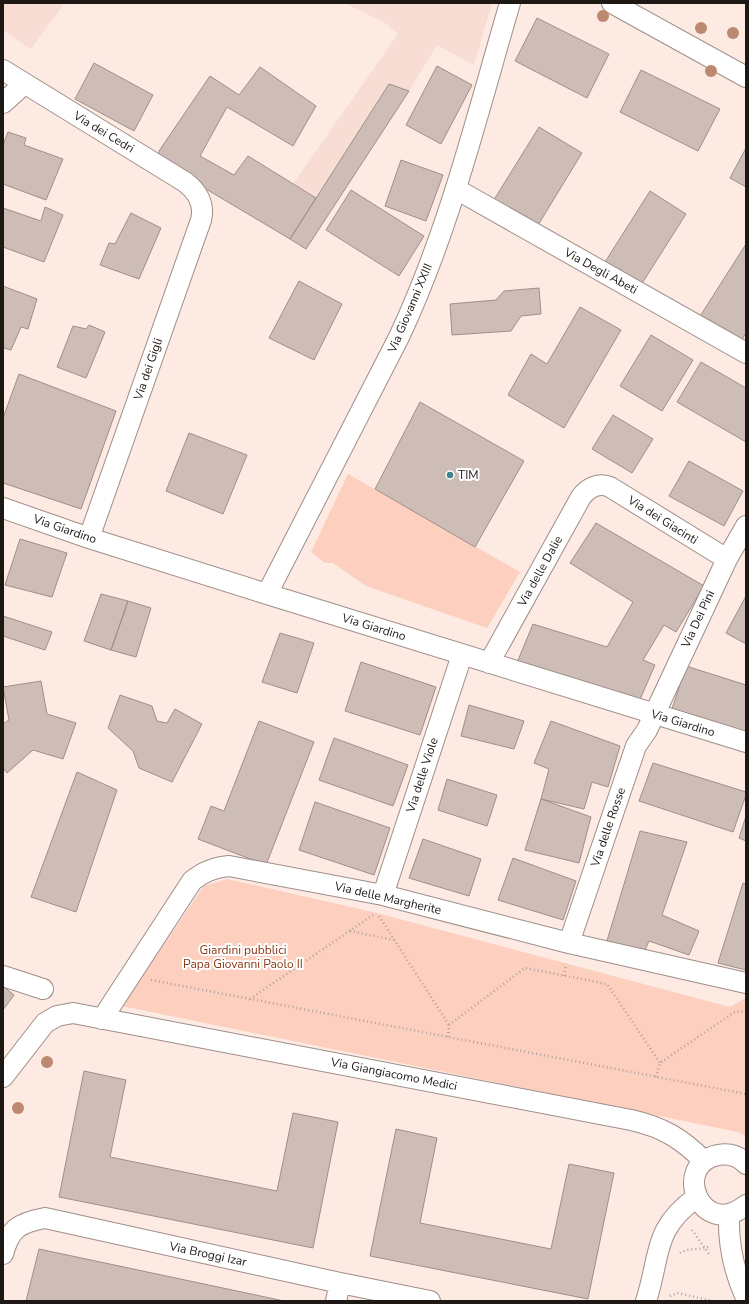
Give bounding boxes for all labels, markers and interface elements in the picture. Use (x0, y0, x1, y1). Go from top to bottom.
street label: Via dei Cedri (70, 107, 137, 156)
street label: Via Degli Abeti (561, 244, 640, 298)
street label: Via Giovanni XXIII (384, 261, 436, 356)
street label: Via dei Gigli (130, 336, 166, 403)
place label: TIM (458, 467, 479, 483)
marker: TIM (445, 470, 455, 480)
street label: Via dei Giacinti (624, 492, 701, 548)
street label: Via Giardino (30, 510, 99, 547)
street label: Via delle Dalie (514, 533, 566, 610)
street label: Via Dei Pini (677, 588, 718, 651)
street label: Via Giardino (339, 609, 408, 644)
street label: Via Giardino (648, 705, 717, 740)
street label: Via delle Viole (402, 735, 442, 816)
street label: Via delle Rosse (587, 785, 629, 870)
street label: Via delle Margherite (332, 878, 443, 918)
park label: Giardini pubblici Papa Giovanni Paolo II (183, 942, 303, 972)
street label: Via Giangiacomo Medici (329, 1054, 458, 1094)
street label: Via Broggi Izar (167, 1238, 249, 1270)

